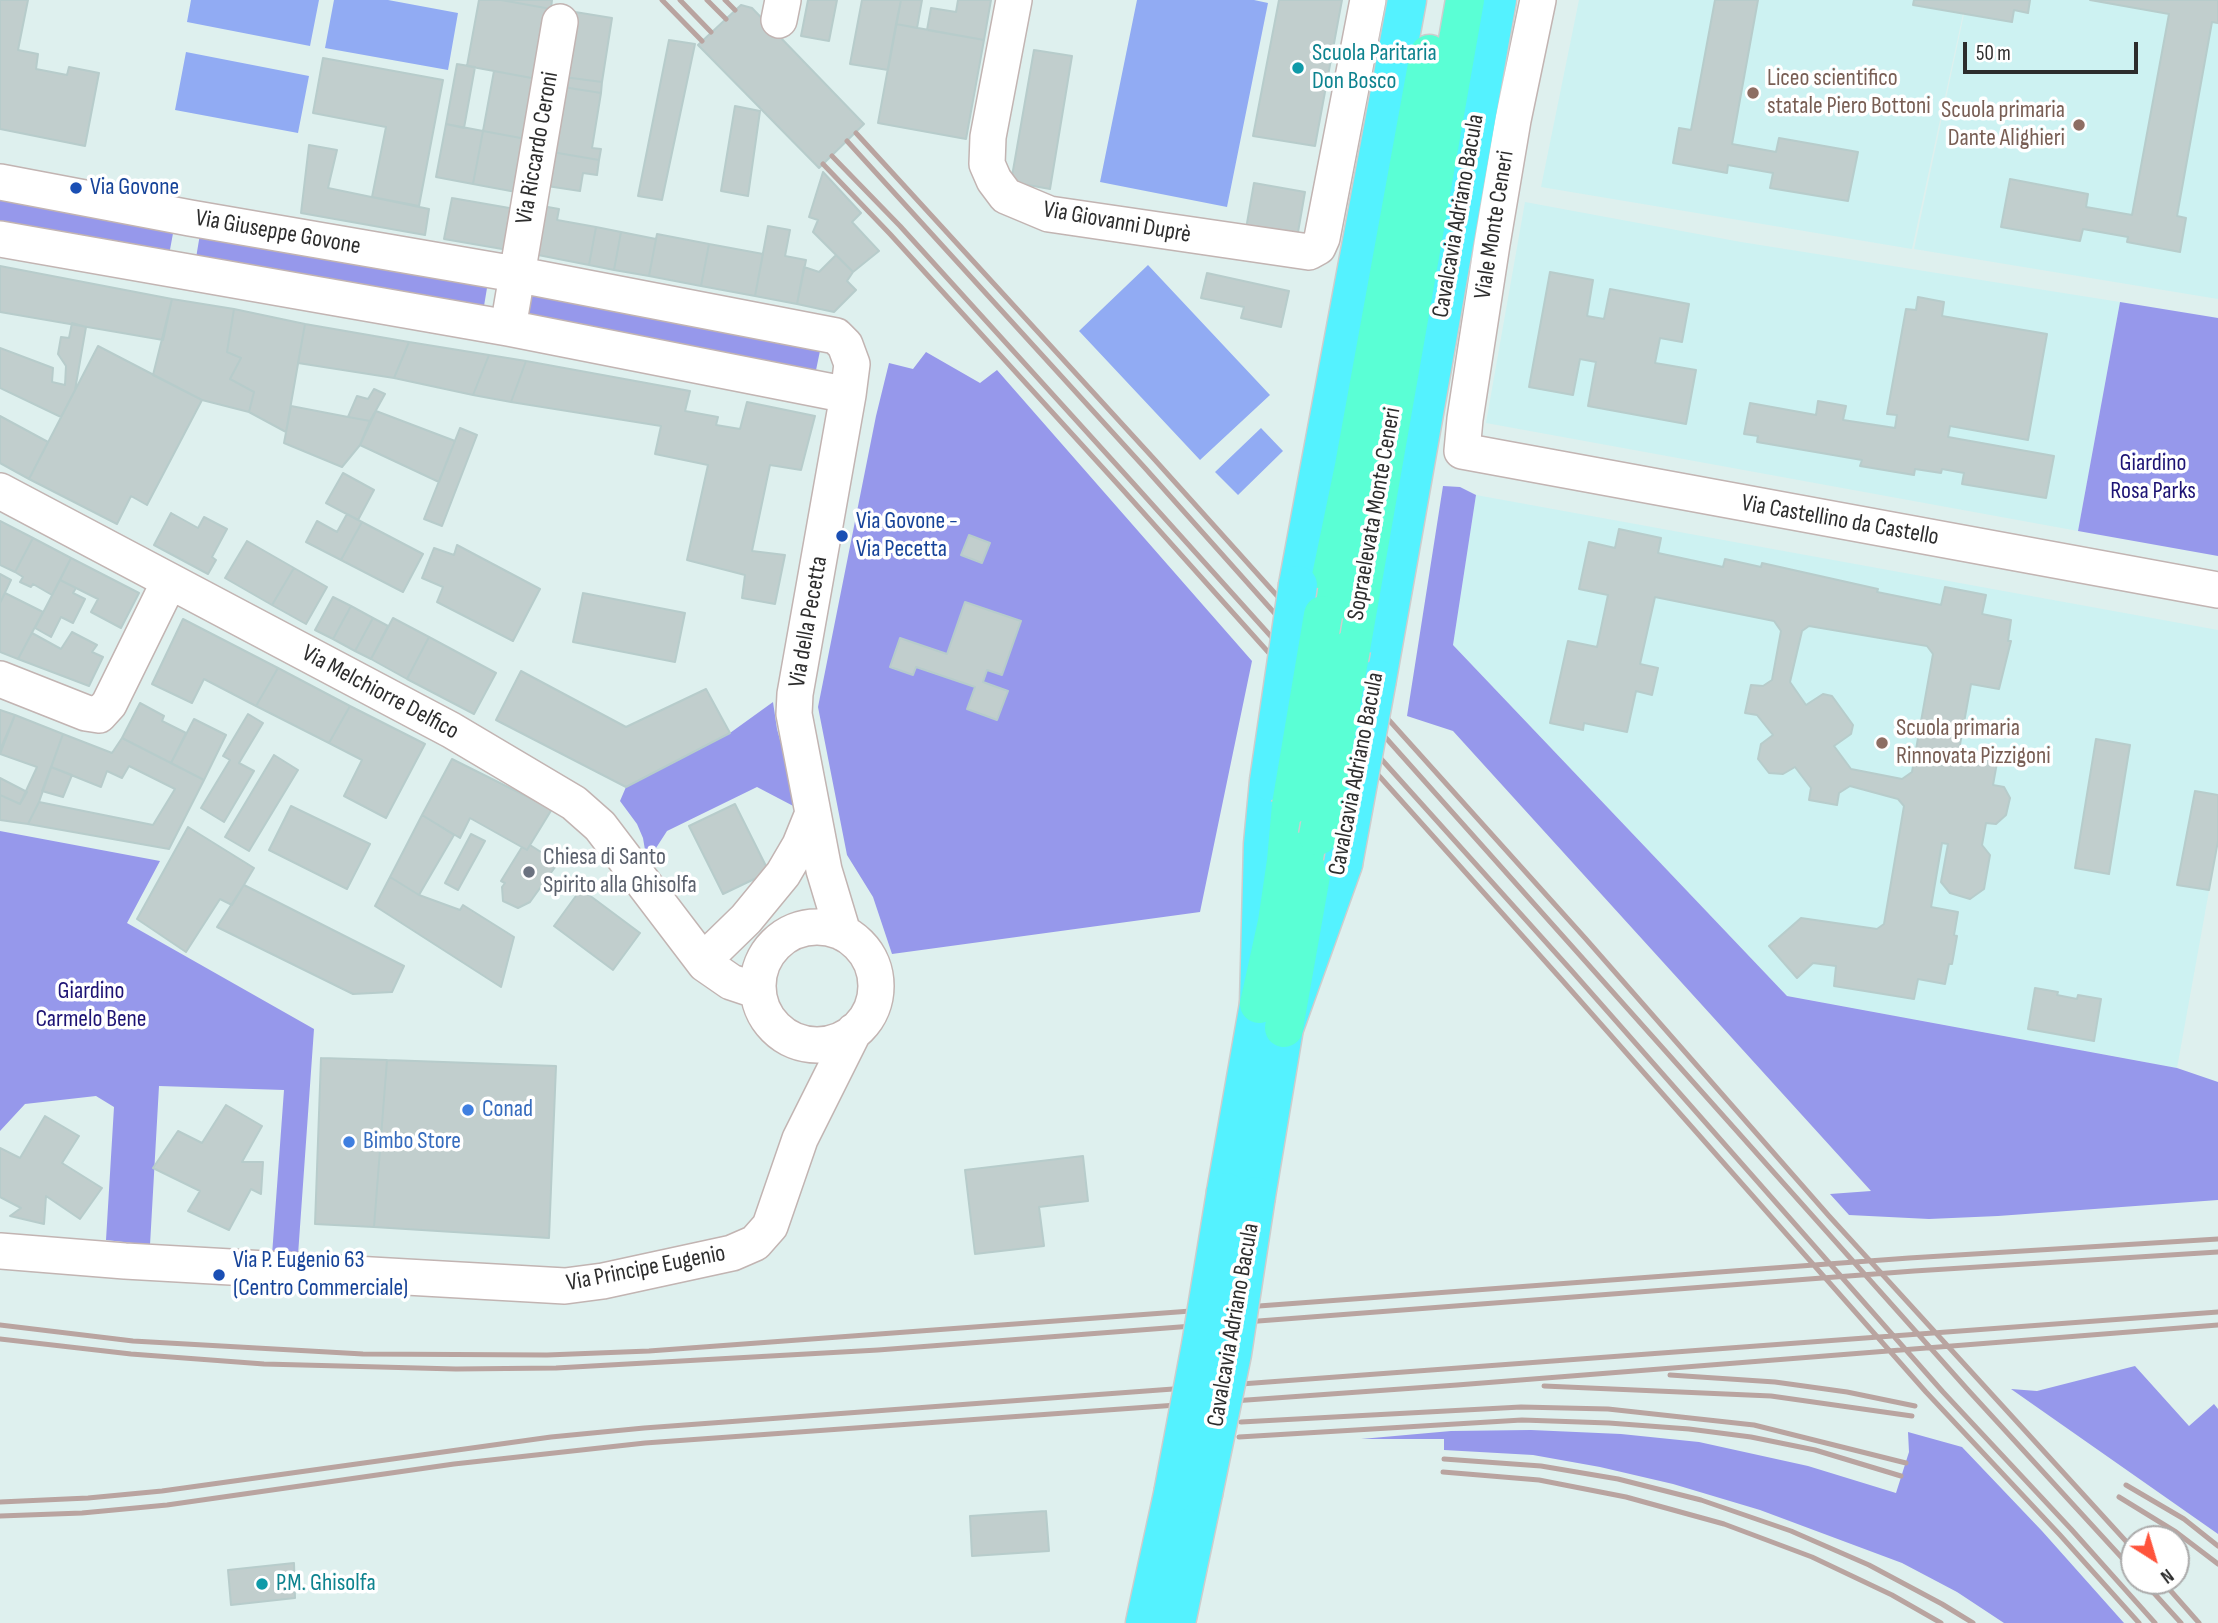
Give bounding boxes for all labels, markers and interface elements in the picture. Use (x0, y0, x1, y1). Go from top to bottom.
scale bar (1966, 28, 2141, 72)
place label: Scuola Paritaria Don Bosco (1312, 40, 1437, 96)
text: 50 m (1976, 41, 2011, 66)
marker: Scuola Paritaria Don Bosco (1290, 60, 1306, 76)
place label: Liceo scientifico statale Piero Bottoni (1767, 65, 1931, 121)
street label: Via Riccardo Ceroni (510, 69, 566, 227)
marker: Liceo scientifico statale Piero Bottoni (1745, 85, 1761, 101)
place label: Scuola primaria Dante Alighieri (1941, 97, 2065, 153)
street label: Cavalcavia Adriano Bacula (1427, 112, 1491, 320)
marker: Scuola primaria Dante Alighieri (2071, 117, 2087, 133)
street label: Viale Monte Ceneri (1469, 149, 1521, 301)
place label: Via Govone (90, 174, 179, 202)
marker: Via Govone (68, 180, 84, 196)
street label: Via Giovanni Duprè (1041, 196, 1193, 250)
street label: Via Giuseppe Govone (193, 204, 363, 262)
street label: Sopraelevata Monte Ceneri (1342, 405, 1408, 623)
park label: Giardino Rosa Parks (2110, 450, 2196, 506)
street label: Via Castellino da Castello (1739, 489, 1941, 553)
place label: Via Govone - Via Pecetta (856, 508, 958, 564)
marker: Via Govone - Via Pecetta (834, 528, 850, 544)
street label: Via della Pecetta (783, 554, 835, 690)
street label: Via Melchiorre Delfico (297, 640, 463, 746)
street label: Cavalcavia Adriano Bacula (1323, 670, 1391, 878)
place label: Scuola primaria Rinnovata Pizzigoni (1896, 715, 2051, 771)
marker: Scuola primaria Rinnovata Pizzigoni (1874, 735, 1890, 751)
place label: Chiesa di Santo Spirito alla Ghisolfa (543, 844, 697, 900)
marker: Chiesa di Santo Spirito alla Ghisolfa (521, 864, 537, 880)
park label: Giardino Carmelo Bene (36, 978, 146, 1034)
place label: Conad (482, 1096, 533, 1124)
marker: Conad (460, 1102, 476, 1118)
place label: Bimbo Store (363, 1128, 461, 1156)
marker: Bimbo Store (341, 1134, 357, 1150)
street label: Cavalcavia Adriano Bacula (1202, 1221, 1266, 1429)
street label: Via Principe Eugenio (564, 1239, 728, 1299)
place label: Via P. Eugenio 63 (Centro Commerciale) (233, 1247, 408, 1303)
marker: Via P. Eugenio 63 (Centro Commerciale) (211, 1267, 227, 1283)
north arrow (2120, 1525, 2190, 1595)
text: N (2156, 1563, 2178, 1588)
place label: P.M. Ghisolfa (276, 1570, 376, 1598)
marker: P.M. Ghisolfa (254, 1576, 270, 1592)

